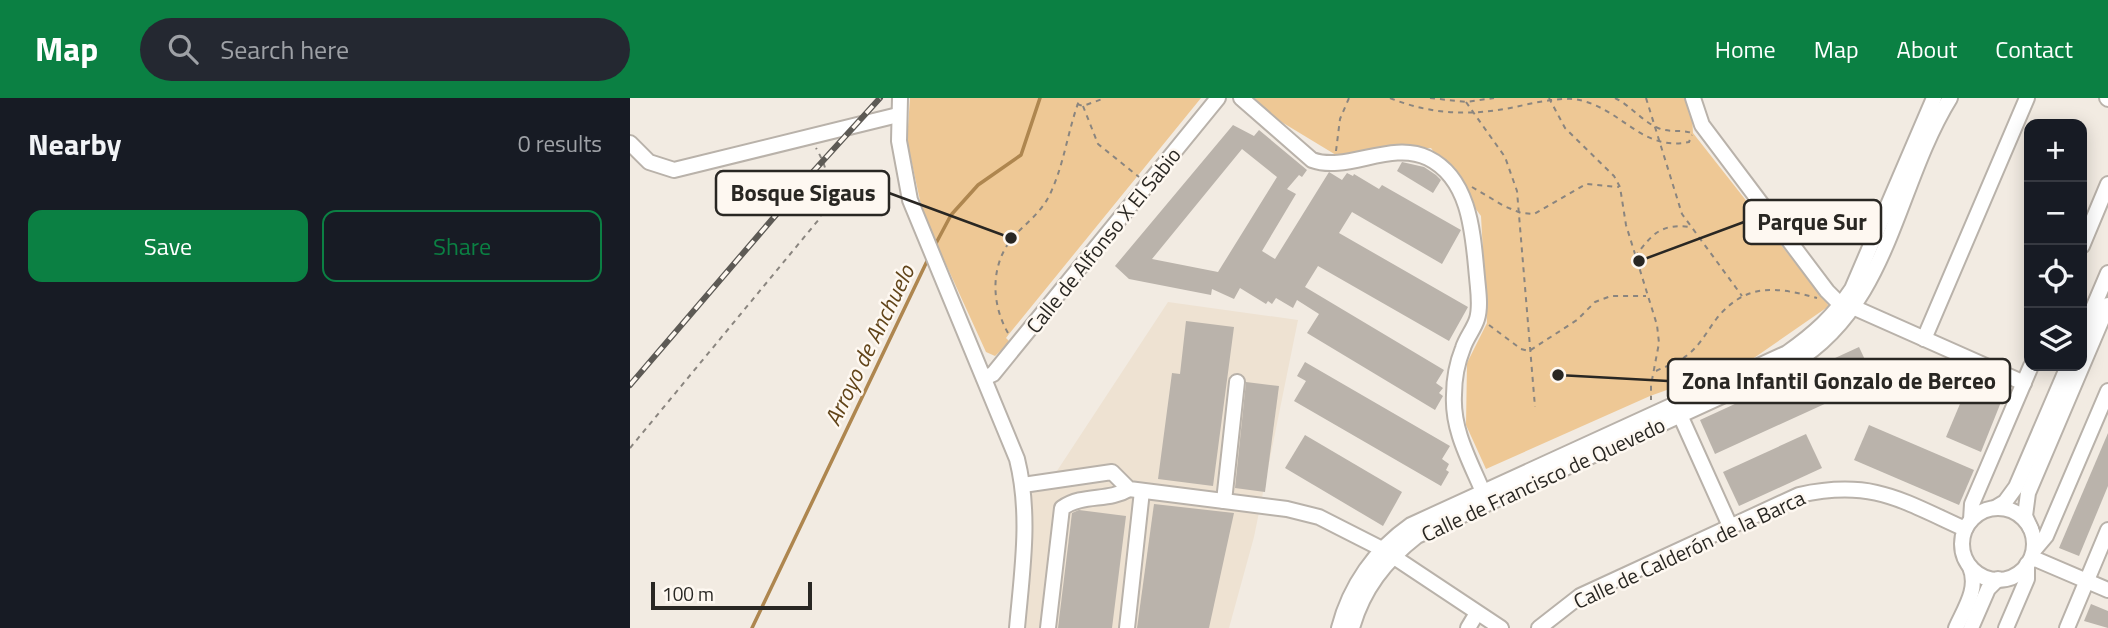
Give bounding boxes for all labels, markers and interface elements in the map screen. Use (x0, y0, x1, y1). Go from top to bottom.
search box (140, 18, 630, 81)
text: Map (35, 24, 98, 74)
icon: search (164, 30, 202, 68)
text: Search here (220, 30, 349, 69)
text: Home (1715, 31, 1776, 67)
text: Map (1814, 31, 1859, 67)
text: About (1897, 31, 1957, 67)
text: Contact (1995, 31, 2073, 67)
map controls (2024, 119, 2087, 371)
button: + (2024, 119, 2087, 182)
text: Nearby (28, 121, 121, 167)
text: 0 results (518, 126, 602, 161)
street label: Calle de Alfonso X El Sabio (1018, 140, 1188, 340)
callout: Bosque Sigaus (716, 171, 889, 215)
text: Bosque Sigaus (730, 175, 876, 210)
button: − (2024, 182, 2087, 245)
callout: Parque Sur (1744, 200, 1881, 244)
text: Parque Sur (1757, 204, 1867, 239)
button: Save (28, 210, 308, 282)
button: Share (322, 210, 602, 282)
button: locate (2024, 245, 2087, 308)
water label: Arroyo de Anchuelo (815, 258, 923, 431)
button: layers (2024, 308, 2087, 371)
callout: Zona Infantil Gonzalo de Berceo (1668, 359, 2010, 403)
text: Zona Infantil Gonzalo de Berceo (1682, 363, 1996, 398)
street label: Calle de Francisco de Quevedo (1416, 408, 1670, 550)
street label: Calle de Calderón de la Barca (1568, 481, 1811, 617)
scale bar (651, 579, 812, 611)
text: 100 m (662, 579, 714, 608)

